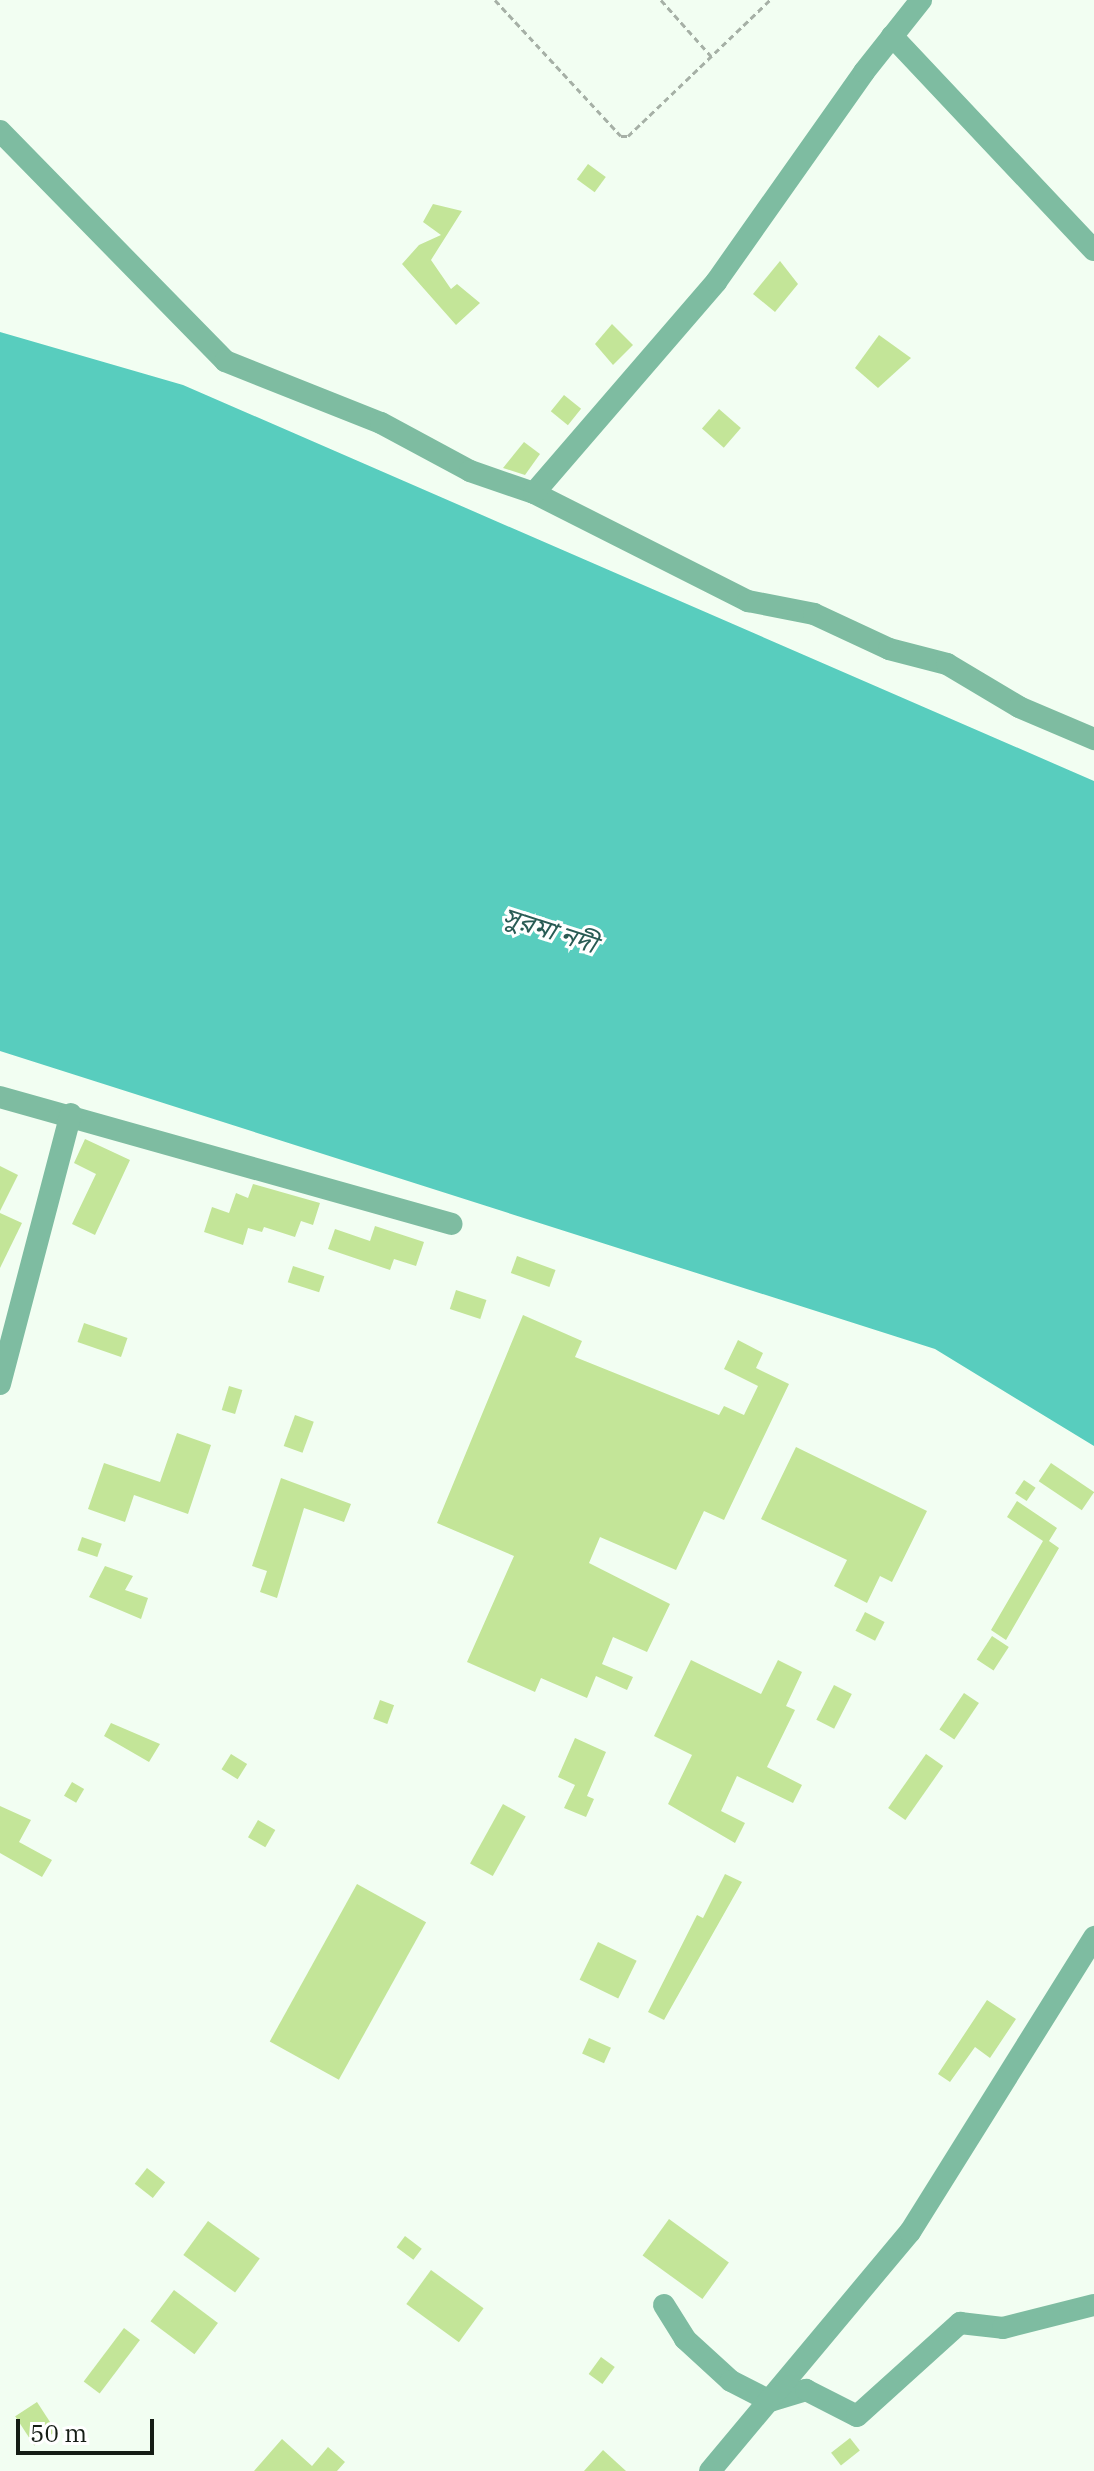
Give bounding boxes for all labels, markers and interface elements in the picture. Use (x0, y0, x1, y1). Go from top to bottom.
water label: সুরমা নদী (499, 900, 601, 960)
scale bar (20, 2403, 158, 2453)
text: 50 m (30, 2417, 87, 2449)

